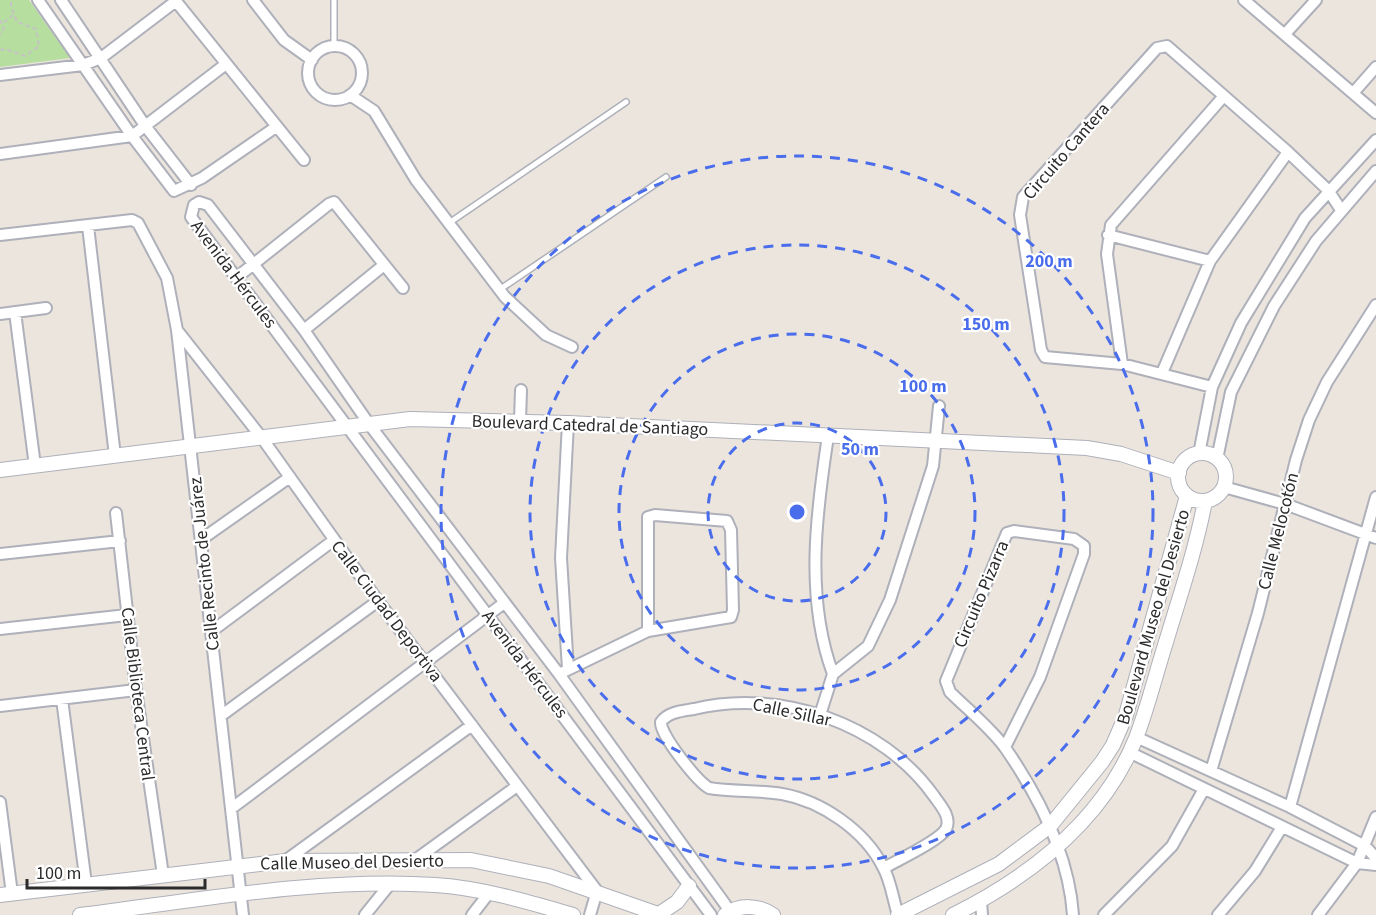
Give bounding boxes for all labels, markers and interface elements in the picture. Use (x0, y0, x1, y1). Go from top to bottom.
street label: Circuito Cantera (1017, 97, 1116, 205)
street label: Avenida Hércules (185, 215, 283, 334)
text: 200 m (1025, 249, 1073, 274)
text: 150 m (962, 312, 1010, 337)
text: 100 m (899, 374, 947, 399)
street label: Boulevard Catedral de Santiago (471, 409, 709, 442)
text: 50 m (841, 437, 879, 462)
street label: Calle Melocotón (1252, 470, 1305, 592)
street label: Calle Recinto de Juárez (183, 476, 226, 652)
centre of rings (787, 502, 807, 522)
street label: Boulevard Museo del Desierto (1111, 506, 1196, 728)
street label: Calle Ciudad Deportiva (325, 535, 448, 687)
street label: Circuito Pizarra (948, 537, 1015, 652)
street label: Avenida Hércules (476, 605, 574, 724)
street label: Calle Biblioteca Central (114, 606, 161, 782)
street label: Calle Sillar (750, 692, 834, 733)
street label: Calle Museo del Desierto (260, 848, 444, 877)
scale bar (27, 852, 206, 890)
text: 100 m (36, 861, 81, 886)

